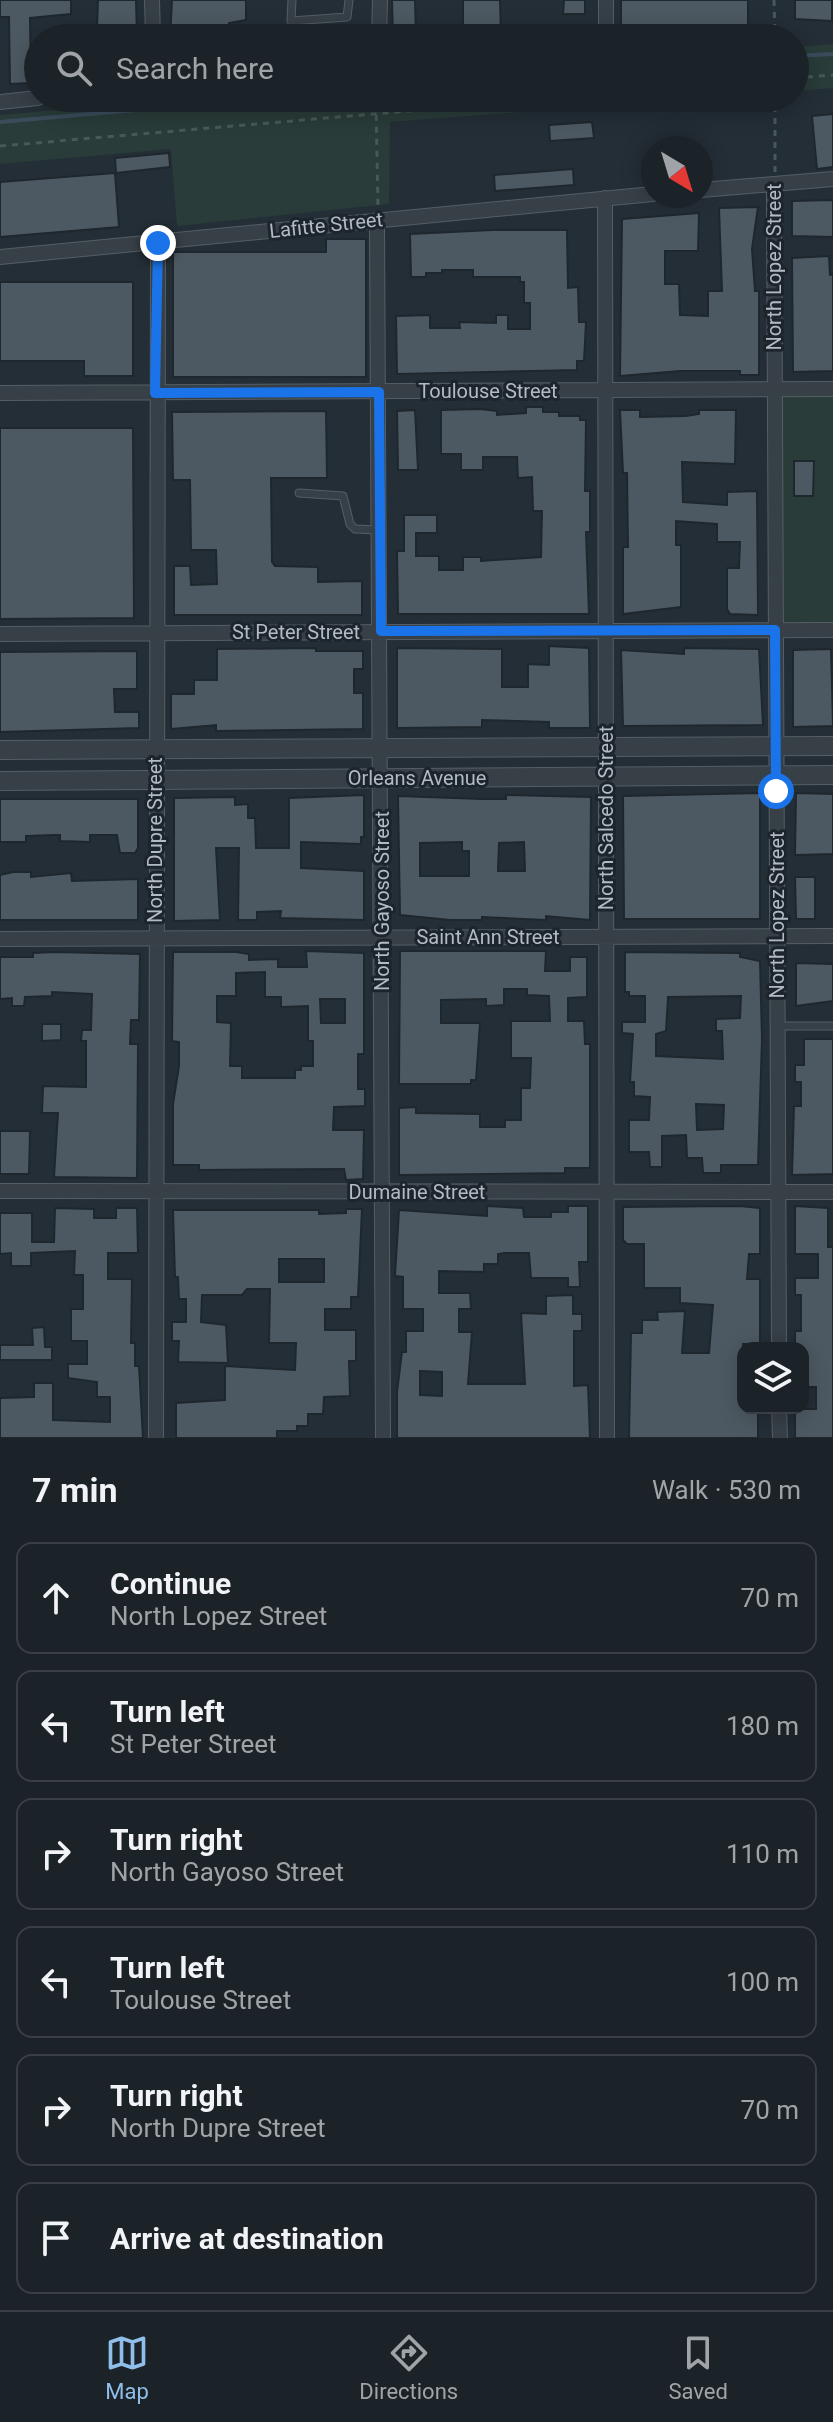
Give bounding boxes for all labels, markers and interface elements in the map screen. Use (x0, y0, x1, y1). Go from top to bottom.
search box (24, 24, 809, 112)
icon: search (52, 46, 96, 90)
text: Search here (116, 51, 274, 86)
north arrow (641, 136, 713, 208)
street label: North Lopez Street (762, 183, 786, 351)
street label: Lafitte Street (268, 207, 384, 243)
route end (140, 225, 176, 261)
street label: Toulouse Street (418, 379, 558, 403)
street label: St Peter Street (232, 620, 360, 644)
street label: North Salcedo Street (594, 726, 618, 910)
street label: North Dupre Street (143, 757, 167, 923)
street label: Orleans Avenue (348, 766, 486, 790)
route start (758, 773, 794, 809)
street label: North Gayoso Street (370, 811, 394, 991)
street label: North Lopez Street (765, 831, 789, 999)
street label: Saint Ann Street (416, 925, 560, 949)
street label: Dumaine Street (349, 1180, 485, 1204)
map controls (737, 1342, 809, 1414)
button: layers (737, 1342, 809, 1414)
text: 7 min (32, 1470, 117, 1510)
text: Walk · 530 m (652, 1475, 801, 1505)
text: Continue (110, 1566, 231, 1601)
icon: ahead (34, 1576, 78, 1620)
text: 70 m (741, 1583, 799, 1613)
text: North Lopez Street (110, 1601, 327, 1631)
text: Turn left (110, 1694, 225, 1729)
icon: left (34, 1704, 78, 1748)
text: 180 m (726, 1711, 799, 1741)
text: St Peter Street (110, 1729, 277, 1759)
text: Turn right (110, 1822, 243, 1857)
icon: right (34, 1832, 78, 1876)
text: 110 m (726, 1839, 799, 1869)
text: North Gayoso Street (110, 1857, 344, 1887)
text: Turn left (110, 1950, 225, 1985)
icon: left (34, 1960, 78, 2004)
text: 100 m (726, 1967, 799, 1997)
text: Toulouse Street (110, 1985, 291, 2015)
text: Turn right (110, 2078, 243, 2113)
icon: right (34, 2088, 78, 2132)
text: 70 m (741, 2095, 799, 2125)
text: North Dupre Street (110, 2113, 326, 2143)
icon: arrive (34, 2216, 78, 2260)
text: Arrive at destination (110, 2221, 384, 2256)
tab: Map (105, 2331, 149, 2404)
tab: Directions (359, 2331, 458, 2404)
tab: Saved (668, 2331, 728, 2404)

